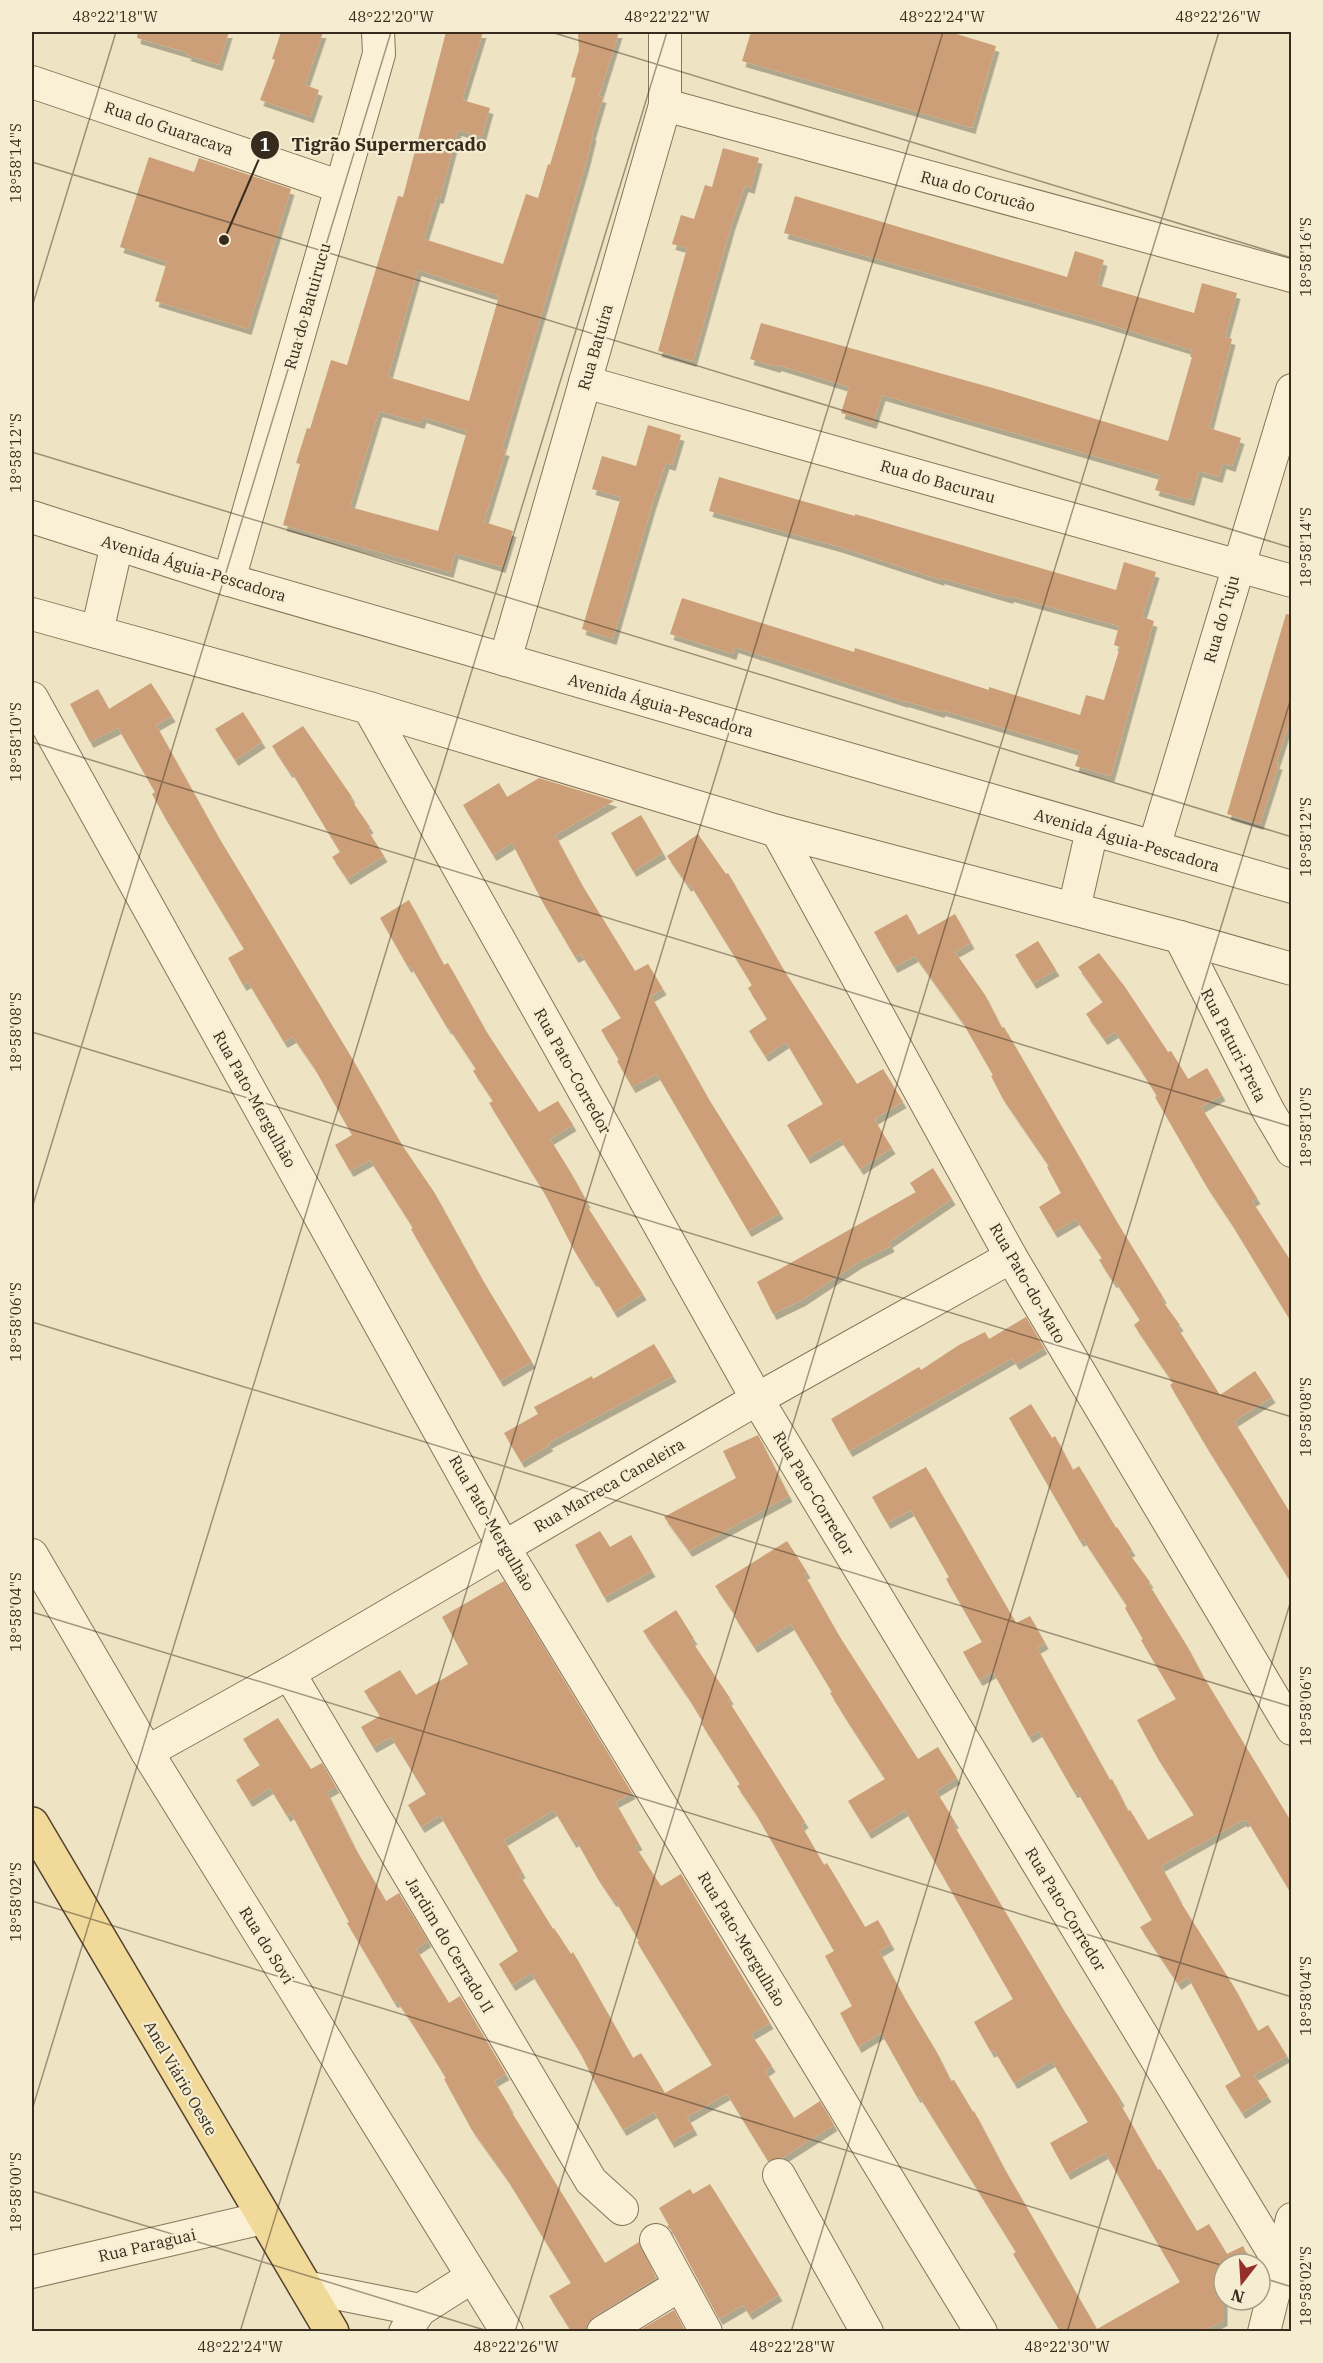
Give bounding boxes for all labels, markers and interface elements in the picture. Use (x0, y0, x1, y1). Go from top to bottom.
text: 48°22'18"W (72, 7, 158, 26)
text: 48°22'20"W (348, 7, 434, 26)
text: 48°22'22"W (624, 7, 710, 26)
text: 48°22'24"W (899, 7, 985, 26)
text: 48°22'26"W (1175, 7, 1261, 26)
street label: Rua do Guaracava (102, 97, 236, 160)
text: 18°58'14"S (6, 123, 25, 203)
callout: Tigrão Supermercado (250, 127, 499, 163)
text: 1 (260, 133, 271, 156)
text: Tigrão Supermercado (292, 133, 486, 156)
street label: Rua do Corucão (918, 166, 1038, 216)
text: 18°58'16"S (1296, 217, 1315, 297)
street label: Rua do Batuirucu (279, 240, 335, 372)
street label: Rua Batuíra (573, 301, 617, 392)
text: 18°58'12"S (6, 413, 25, 493)
street label: Rua do Bacurau (878, 455, 998, 507)
text: 18°58'14"S (1296, 507, 1315, 587)
street label: Avenida Águia-Pescadora (99, 529, 289, 606)
street label: Rua do Tuju (1199, 573, 1243, 665)
street label: Avenida Águia-Pescadora (566, 668, 757, 741)
text: 18°58'10"S (6, 702, 25, 782)
text: 18°58'12"S (1296, 797, 1315, 877)
street label: Avenida Águia-Pescadora (1032, 803, 1223, 876)
street label: Rua Paturi-Preta (1197, 985, 1271, 1106)
text: 18°58'08"S (6, 992, 25, 1072)
street label: Rua Pato-Corredor (530, 1005, 616, 1137)
street label: Rua Pato-Mergulhão (209, 1027, 301, 1171)
text: 18°58'10"S (1296, 1087, 1315, 1167)
street label: Rua Pato-do-Mato (985, 1219, 1071, 1347)
text: 18°58'06"S (6, 1282, 25, 1362)
text: 18°58'08"S (1296, 1377, 1315, 1457)
street label: Rua Pato-Corredor (769, 1427, 859, 1559)
street label: Rua Marreca Caneleira (530, 1433, 688, 1536)
street label: Rua Pato-Mergulhão (445, 1452, 539, 1594)
text: 18°58'04"S (6, 1572, 25, 1652)
text: 18°58'06"S (1296, 1666, 1315, 1746)
street label: Rua Pato-Corredor (1021, 1843, 1111, 1975)
text: 18°58'02"S (6, 1862, 25, 1942)
street label: Rua Pato-Mergulhão (694, 1868, 790, 2010)
street label: Jardim do Cerrado II (402, 1874, 498, 2016)
street label: Rua do Sovi (235, 1903, 299, 1987)
text: 18°58'04"S (1296, 1956, 1315, 2036)
street label: Anel Viário Oeste (140, 2017, 222, 2139)
text: 18°58'00"S (6, 2152, 25, 2232)
street label: Rua Paraguai (96, 2224, 198, 2266)
text: 18°58'02"S (1296, 2246, 1315, 2326)
north arrow (1212, 2252, 1272, 2312)
text: N (1229, 2285, 1247, 2308)
text: 48°22'24"W (197, 2337, 283, 2356)
text: 48°22'26"W (473, 2337, 559, 2356)
text: 48°22'28"W (749, 2337, 835, 2356)
text: 48°22'30"W (1024, 2337, 1110, 2356)

